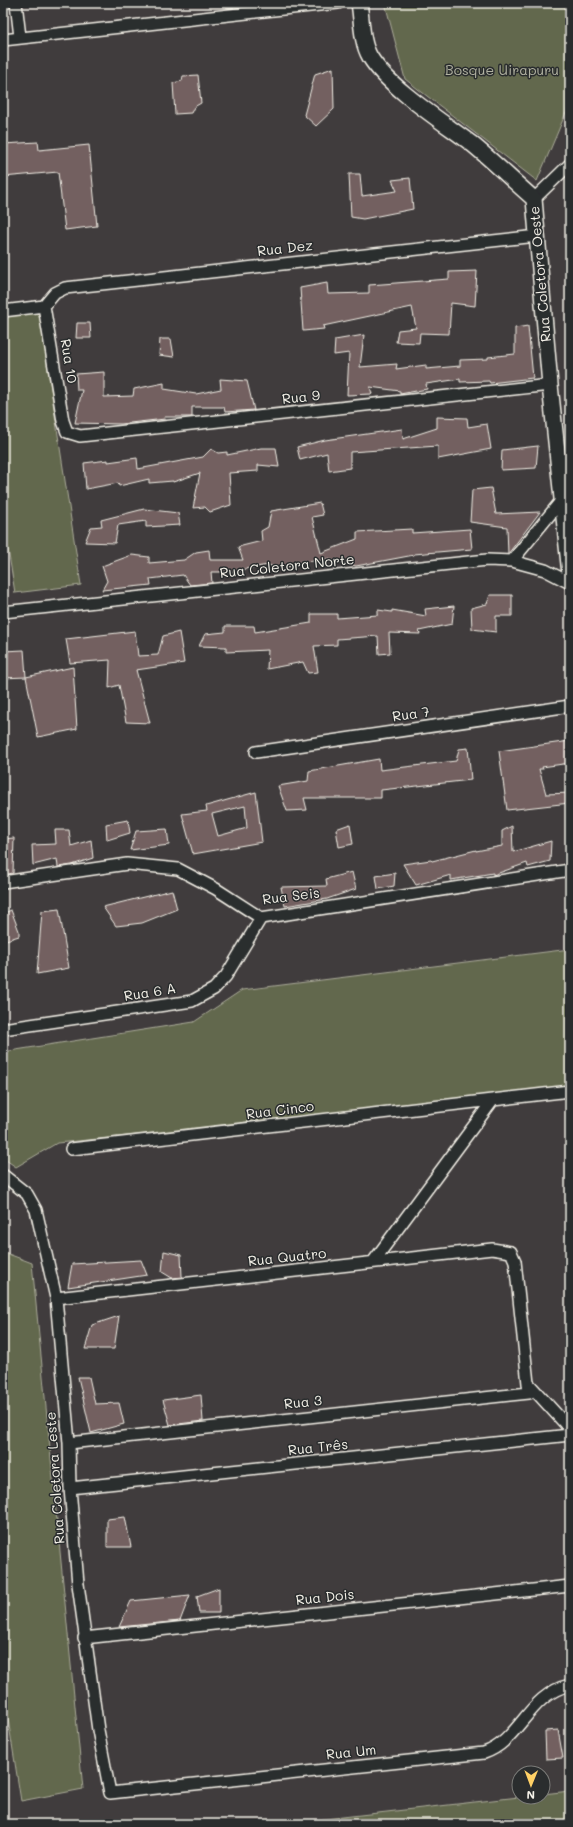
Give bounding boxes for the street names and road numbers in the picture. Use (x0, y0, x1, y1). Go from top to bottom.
street label: Rua Coletora Oeste (524, 205, 555, 343)
street label: Rua Dez (256, 235, 314, 260)
street label: Rua 10 (57, 337, 82, 385)
street label: Rua 9 (281, 385, 321, 408)
street label: Rua Coletora Norte (219, 549, 355, 582)
street label: Rua 7 (391, 701, 431, 726)
street label: Rua Seis (261, 883, 321, 908)
street label: Rua 6 A (123, 978, 177, 1005)
street label: Rua Cinco (245, 1096, 315, 1123)
street label: Rua Quatro (247, 1243, 327, 1270)
street label: Rua 3 (283, 1390, 323, 1413)
street label: Rua Coletora Leste (40, 1411, 69, 1545)
street label: Rua Três (287, 1434, 349, 1459)
street label: Rua Dois (295, 1584, 355, 1609)
street label: Rua Um (325, 1739, 377, 1764)

